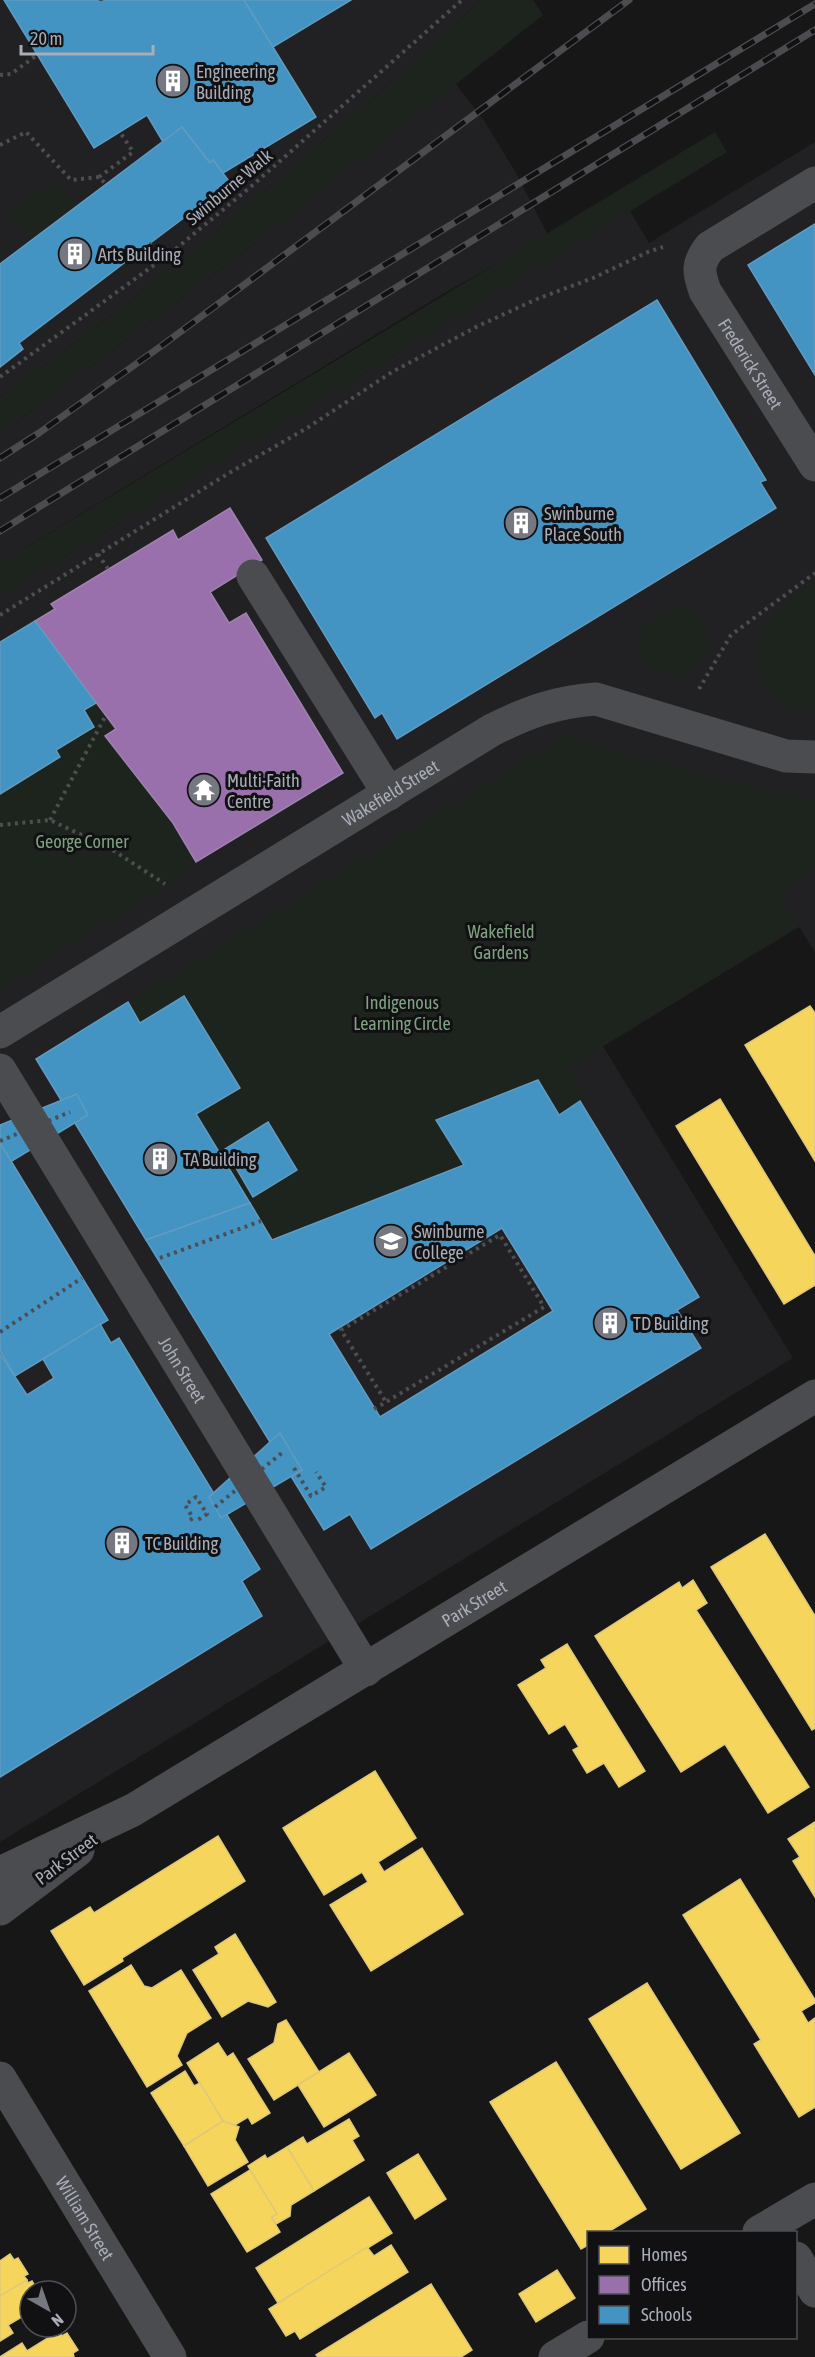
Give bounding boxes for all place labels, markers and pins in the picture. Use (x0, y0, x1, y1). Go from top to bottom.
place label: Engineering Building (196, 61, 275, 103)
building icon: Engineering Building (155, 63, 191, 99)
building icon: Arts Building (57, 236, 93, 272)
place label: Arts Building (98, 244, 181, 265)
place label: Swinburne Place South (544, 503, 622, 545)
building icon: Swinburne Place South (503, 505, 539, 541)
place label: Multi-Faith Centre (227, 770, 300, 812)
temple icon: Multi-Faith Centre (186, 772, 222, 808)
building icon: TA Building (142, 1141, 178, 1177)
place label: TA Building (183, 1149, 257, 1170)
place label: Swinburne College (414, 1221, 484, 1263)
school or university icon: Swinburne College (373, 1223, 409, 1259)
building icon: TD Building (592, 1305, 628, 1341)
place label: TD Building (633, 1313, 709, 1334)
building icon: TC Building (104, 1525, 140, 1561)
place label: TC Building (145, 1533, 218, 1554)

